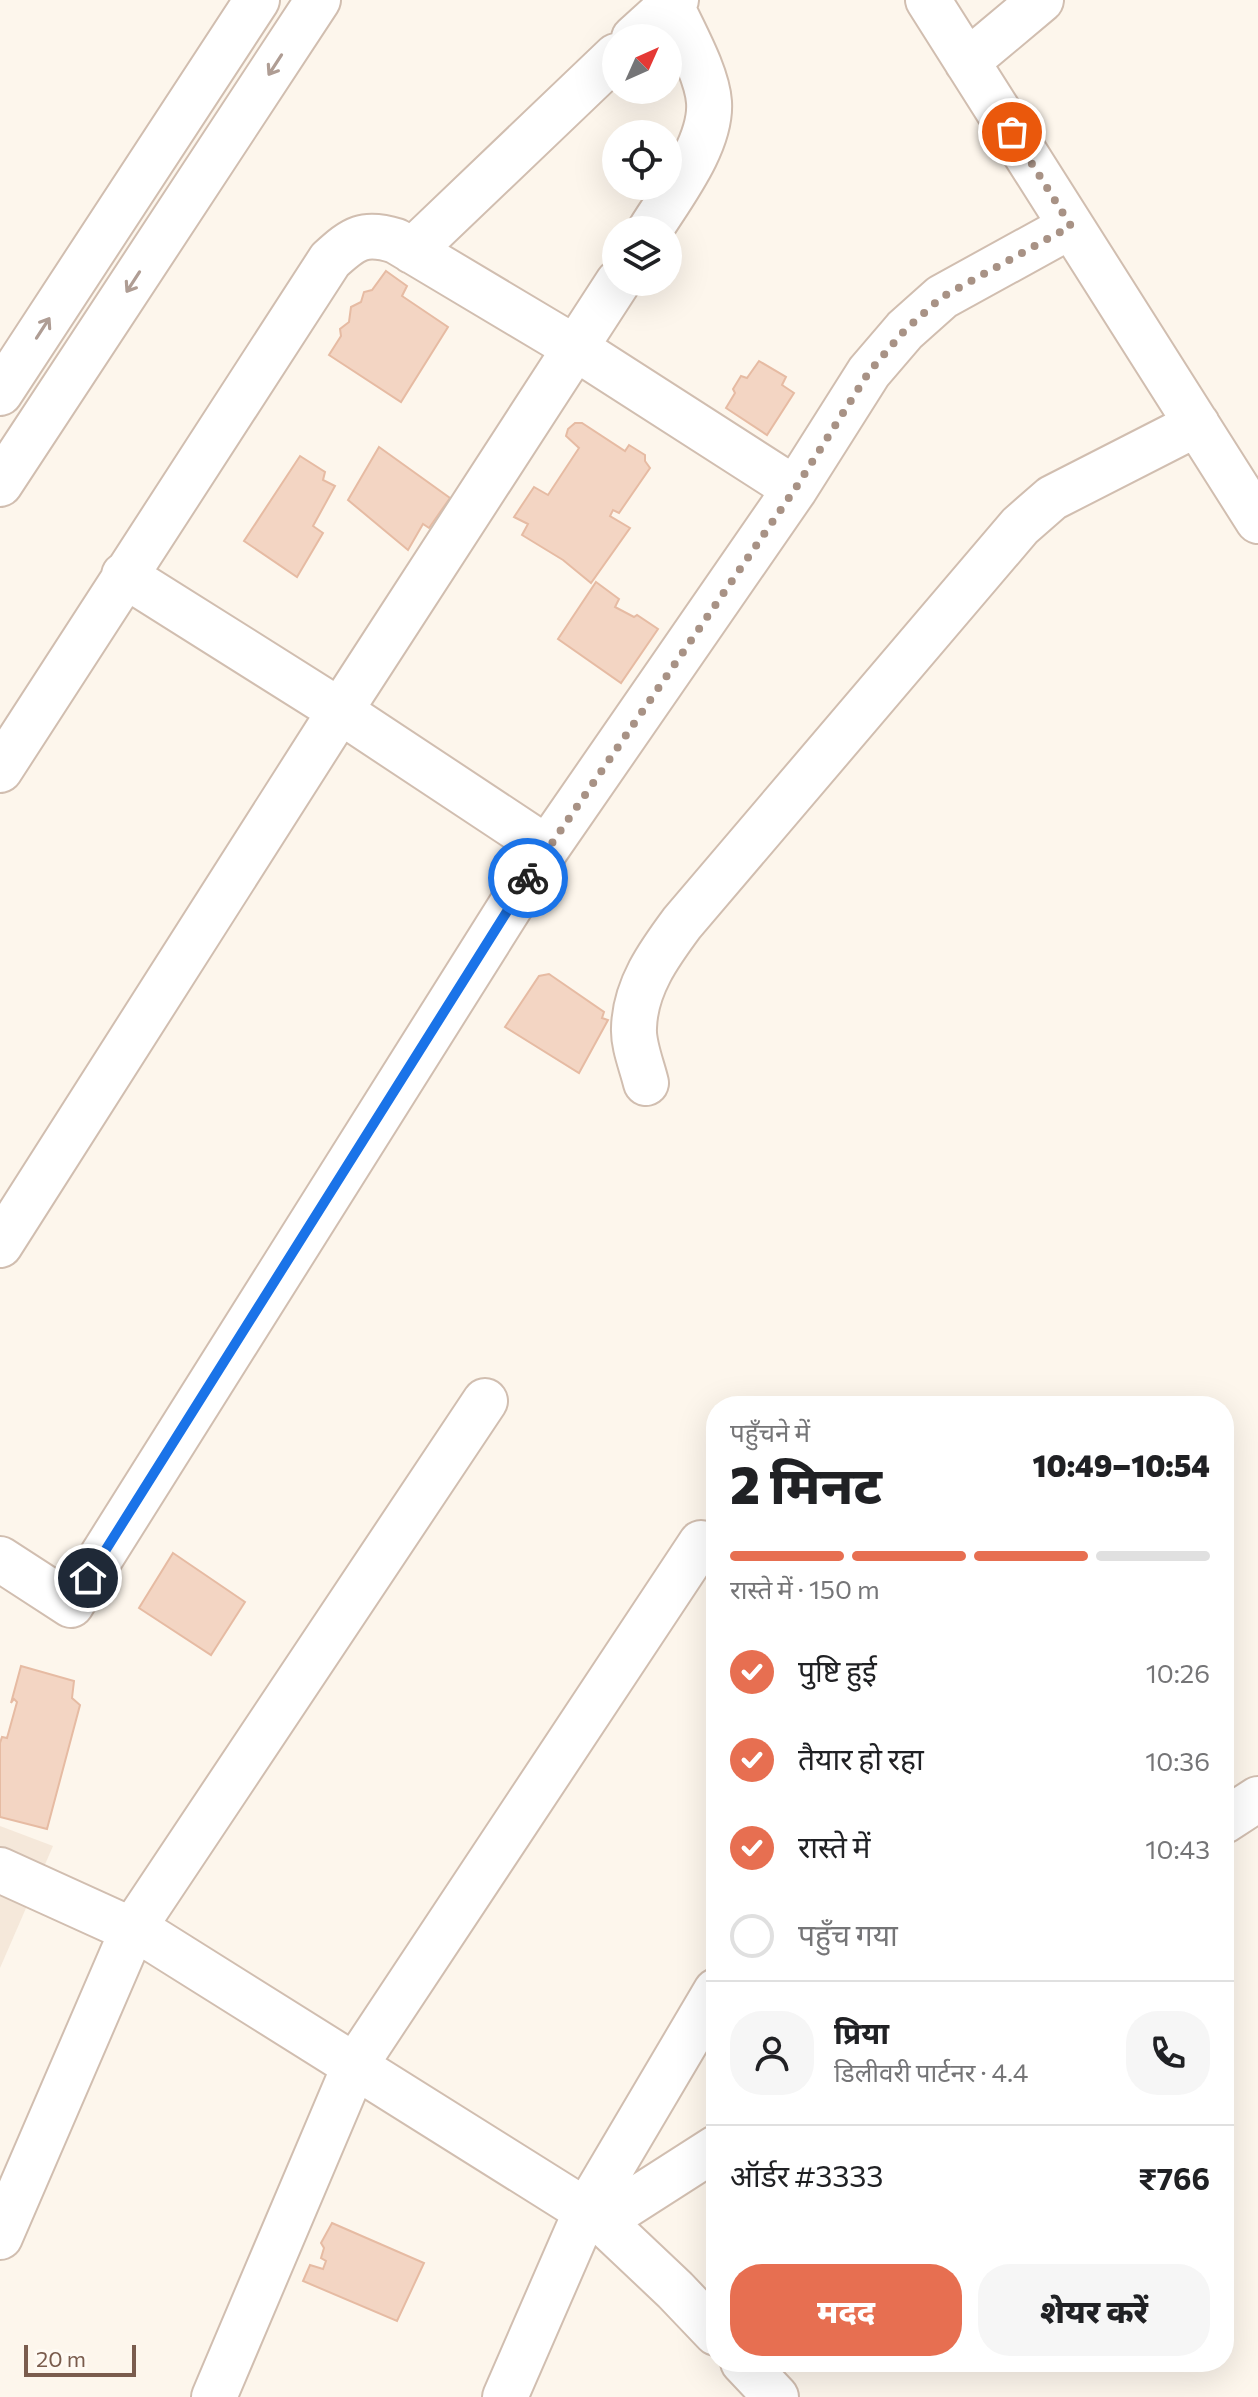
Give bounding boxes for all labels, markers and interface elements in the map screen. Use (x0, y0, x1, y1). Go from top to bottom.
north arrow (602, 24, 682, 104)
map controls (602, 24, 682, 296)
one-way arrow (267, 53, 283, 76)
pin (978, 98, 1046, 166)
icon: bag (990, 110, 1034, 154)
button: locate (602, 120, 682, 200)
button: layers (602, 216, 682, 296)
one-way arrow (124, 271, 141, 293)
one-way arrow (34, 317, 51, 339)
courier (488, 838, 568, 918)
icon: bike (506, 856, 550, 900)
text: पहुँचने में (730, 1416, 810, 1447)
text: 10:49–10:54 (1033, 1446, 1210, 1483)
text: 2 मिनट (730, 1451, 882, 1515)
pin (54, 1544, 122, 1612)
icon: home (66, 1556, 110, 1600)
text: रास्ते में · 150 m (730, 1573, 880, 1604)
icon: check (730, 1650, 774, 1694)
text: पुष्टि हुई (798, 1651, 877, 1688)
text: 10:26 (1146, 1657, 1210, 1688)
icon: check (730, 1738, 774, 1782)
text: तैयार हो रहा (798, 1739, 924, 1776)
text: 10:36 (1145, 1745, 1210, 1776)
icon: check (730, 1826, 774, 1870)
text: रास्ते में (798, 1827, 871, 1864)
text: 10:43 (1145, 1833, 1210, 1864)
text: पहुँच गया (798, 1915, 898, 1952)
button: person (730, 2011, 814, 2095)
button: phone (1126, 2011, 1210, 2095)
text: प्रिया (834, 2013, 889, 2050)
text: डिलीवरी पार्टनर · 4.4 (834, 2056, 1028, 2087)
text: ऑर्डर #3333 (730, 2156, 883, 2193)
text: ₹766 (1138, 2159, 1210, 2196)
button: मदद (730, 2264, 962, 2356)
button: शेयर करें (978, 2264, 1210, 2356)
scale bar (24, 2341, 136, 2377)
text: 20 m (36, 2345, 86, 2372)

